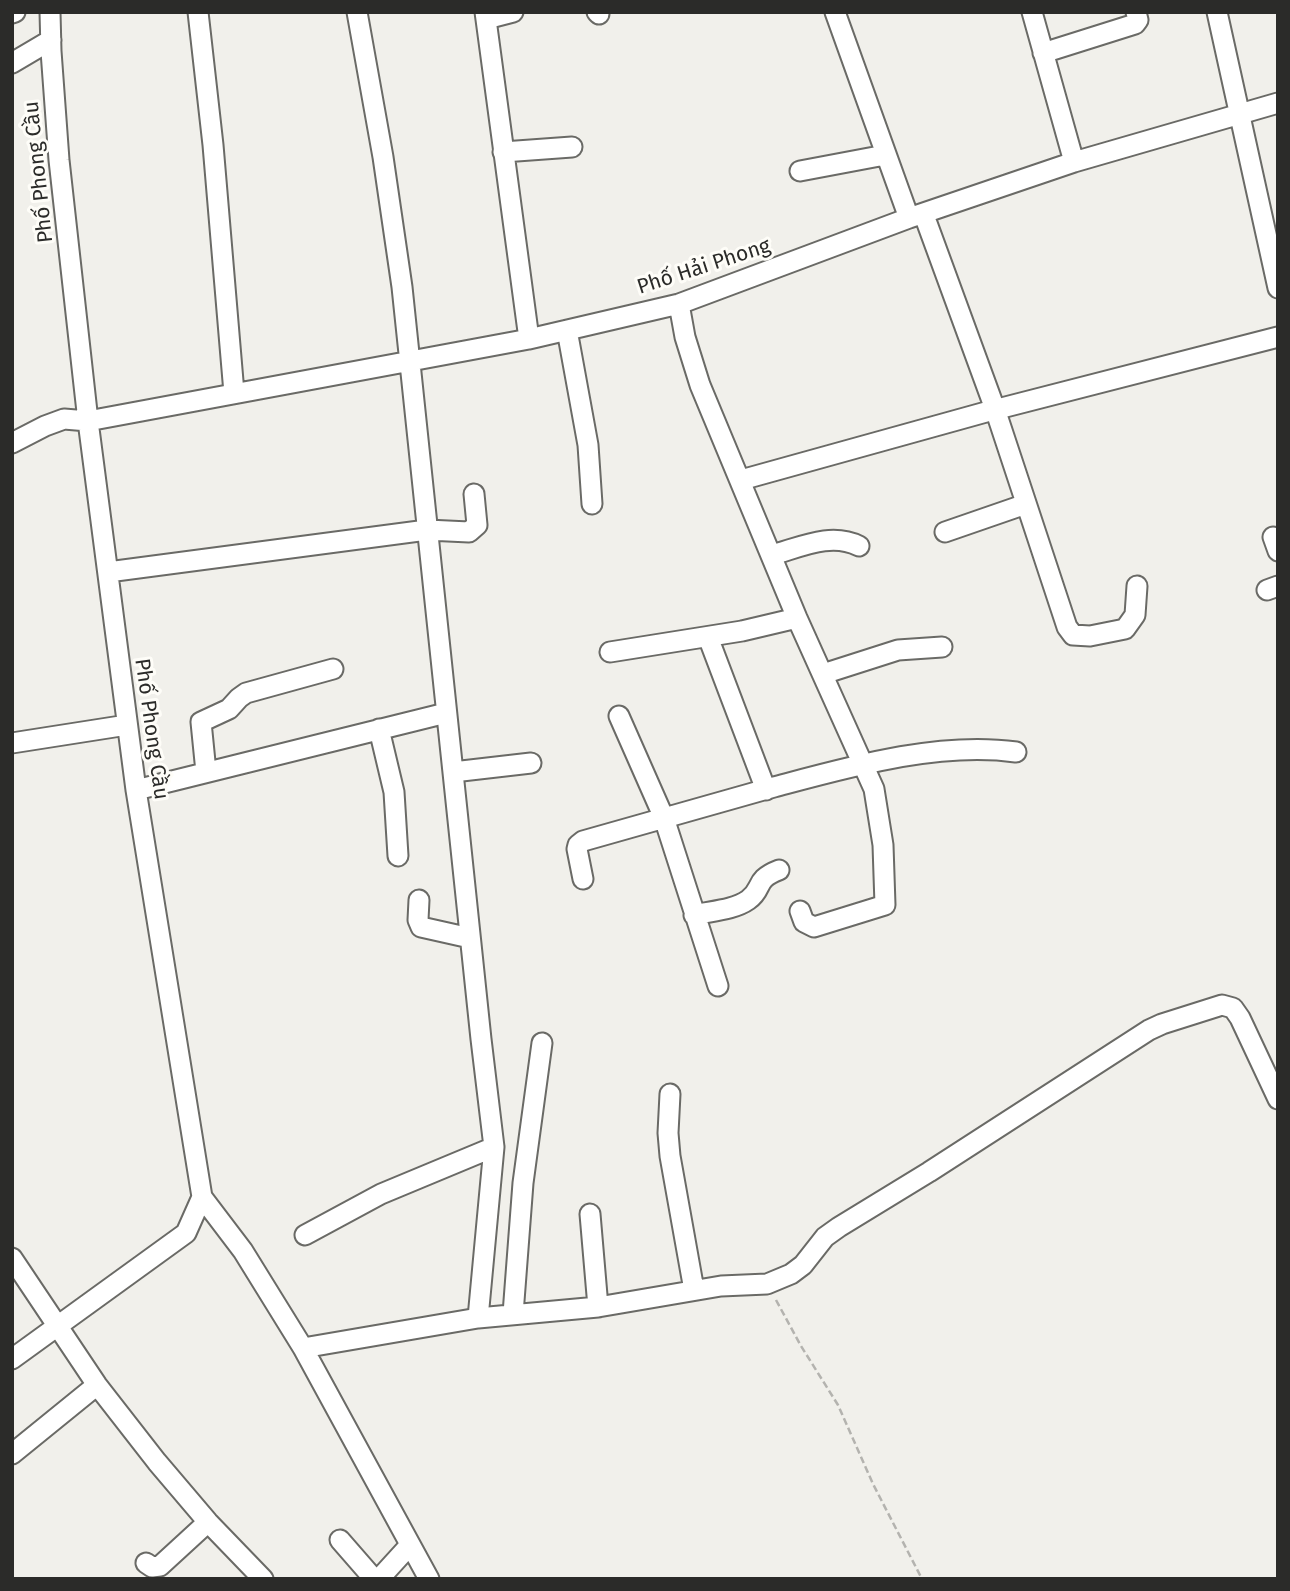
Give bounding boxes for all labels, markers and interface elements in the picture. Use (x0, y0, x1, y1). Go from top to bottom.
street label: Phố Phong Cầu (19, 100, 59, 244)
street label: Phố Hải Phong (634, 234, 774, 300)
street label: Phố Phong Cầu (129, 657, 173, 801)

